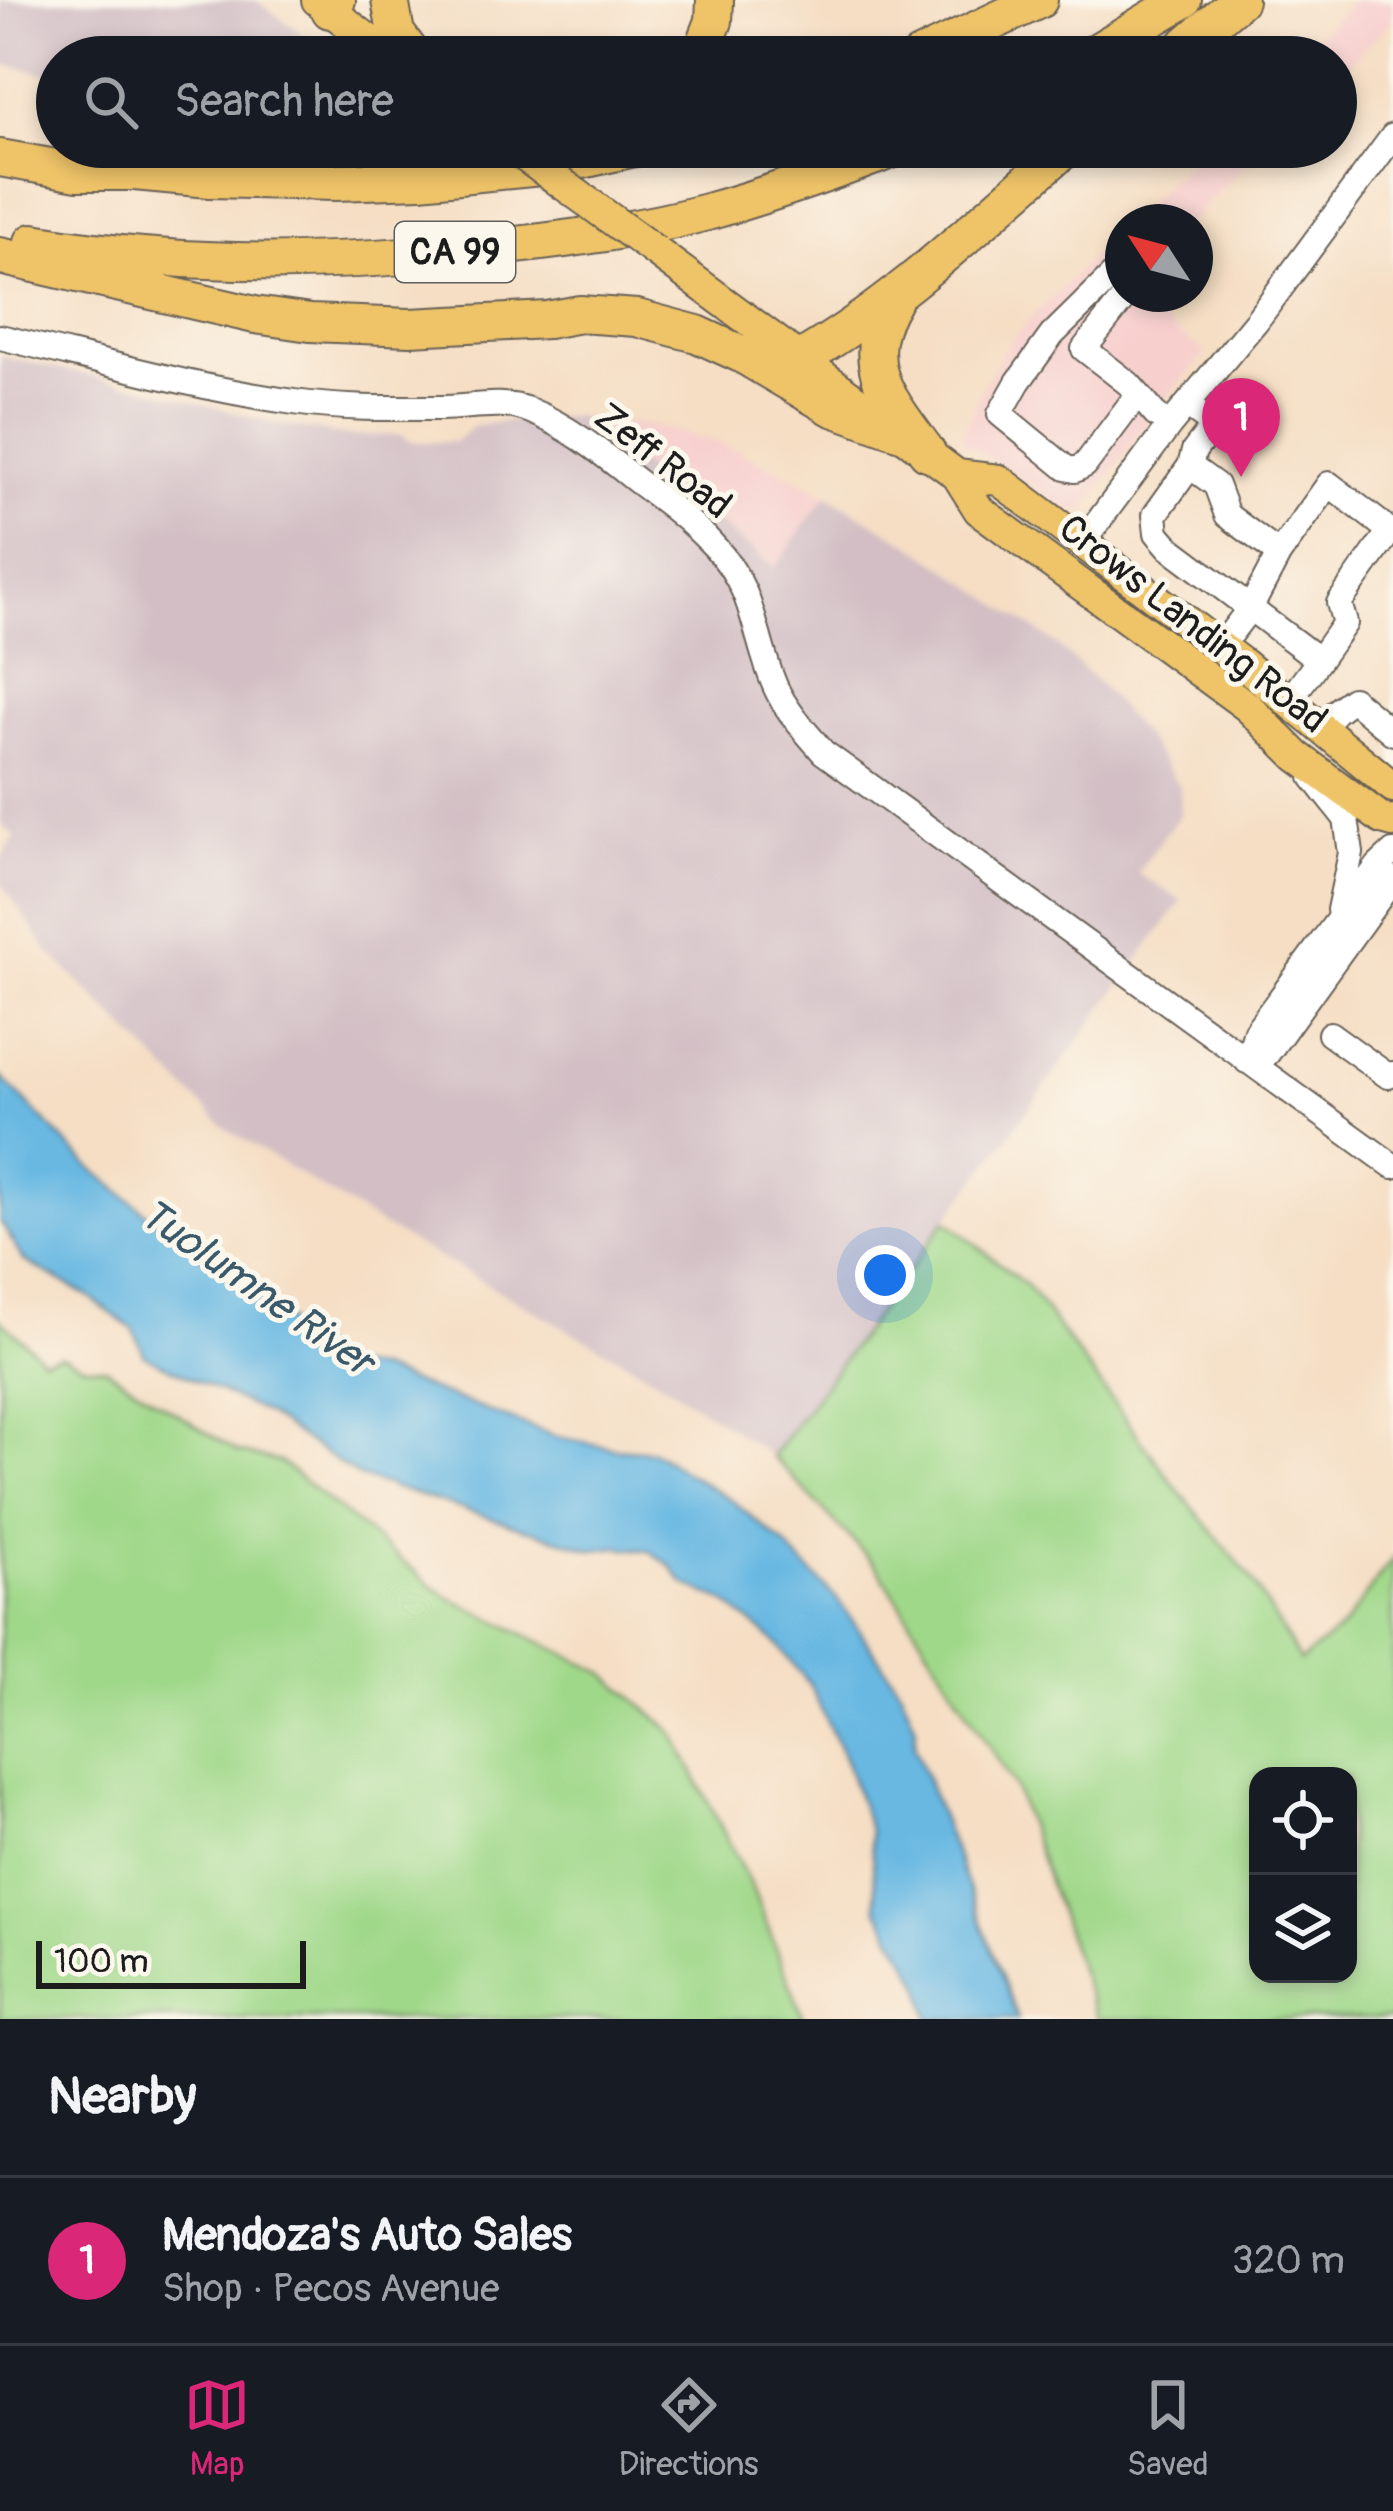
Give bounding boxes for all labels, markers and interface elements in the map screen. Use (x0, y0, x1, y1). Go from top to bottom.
search box (36, 36, 1357, 168)
icon: search (78, 69, 144, 135)
text: Search here (174, 74, 394, 130)
north arrow (1105, 204, 1213, 312)
road number: CA 99 (395, 222, 515, 282)
pin: 1 (1202, 378, 1280, 477)
street label: Zeff Road (585, 392, 741, 530)
street label: Crows Landing Road (1049, 504, 1337, 744)
water label: Tuolumne River (129, 1188, 387, 1391)
your location (855, 1245, 915, 1305)
map controls (1249, 1767, 1357, 1983)
button: locate (1249, 1767, 1357, 1875)
button: layers (1249, 1875, 1357, 1983)
scale bar (36, 1935, 306, 1988)
text: 100 m (54, 1941, 148, 1982)
text: Nearby (48, 2065, 196, 2129)
text: Mendoza's Auto Sales (162, 2208, 572, 2264)
text: 1 (79, 2236, 95, 2285)
text: 320 m (1232, 2236, 1345, 2285)
text: Shop · Pecos Avenue (162, 2264, 500, 2313)
tab: Map (184, 2372, 250, 2485)
tab: Directions (619, 2372, 759, 2485)
tab: Saved (1127, 2372, 1209, 2485)

